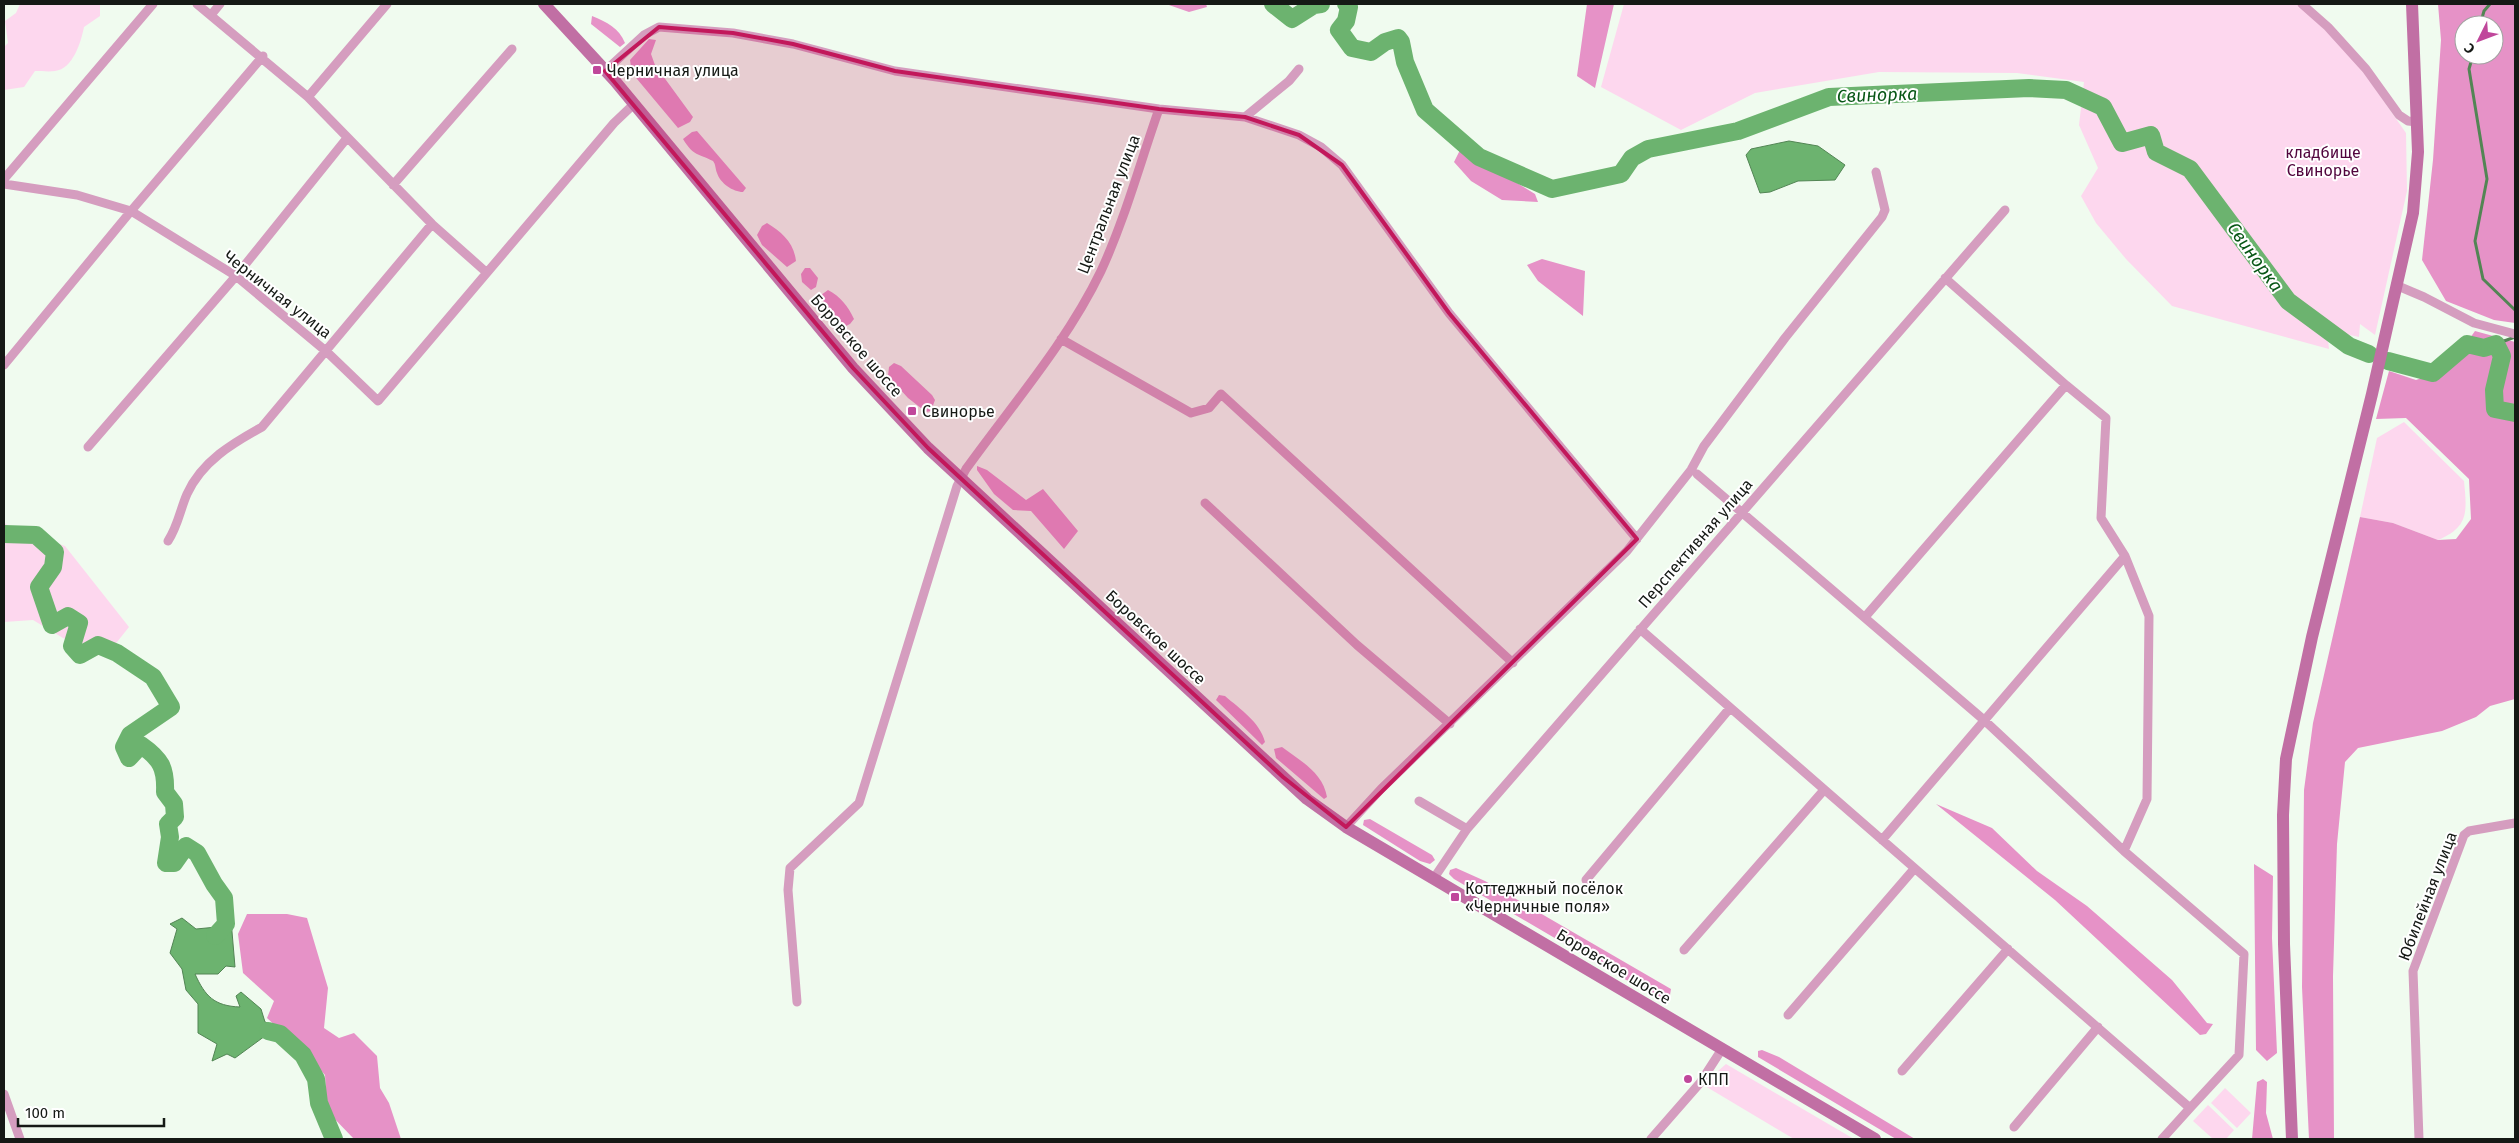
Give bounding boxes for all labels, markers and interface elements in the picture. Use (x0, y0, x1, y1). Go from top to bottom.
north arrow (2454, 15, 2504, 65)
text: С (2461, 40, 2479, 57)
place label: Черничная улица (607, 61, 739, 80)
marker: Черничная улица (591, 64, 603, 76)
water label: Свинорка (1836, 83, 1918, 107)
street label: Центральная улица (1073, 132, 1144, 276)
park label: кладбище Свинорье (2285, 143, 2361, 180)
water label: Свинорка (2222, 218, 2288, 296)
street label: Черничная улица (220, 246, 335, 342)
street label: Боровское шоссе (807, 290, 906, 401)
place label: Свинорье (922, 402, 995, 421)
marker: Свинорье (906, 405, 918, 417)
street label: Перспективная улица (1634, 475, 1757, 612)
street label: Боровское шоссе (1102, 586, 1210, 689)
street label: Юбилейная улица (2394, 829, 2461, 963)
place label: Коттеджный посёлок «Черничные поля» (1465, 879, 1624, 916)
marker: Коттеджный посёлок «Черничные поля» (1449, 891, 1461, 903)
street label: Боровское шоссе (1553, 925, 1674, 1008)
place label: КПП (1698, 1070, 1729, 1089)
marker: КПП (1682, 1073, 1694, 1085)
scale bar (18, 1096, 164, 1128)
text: 100 m (25, 1104, 65, 1122)

